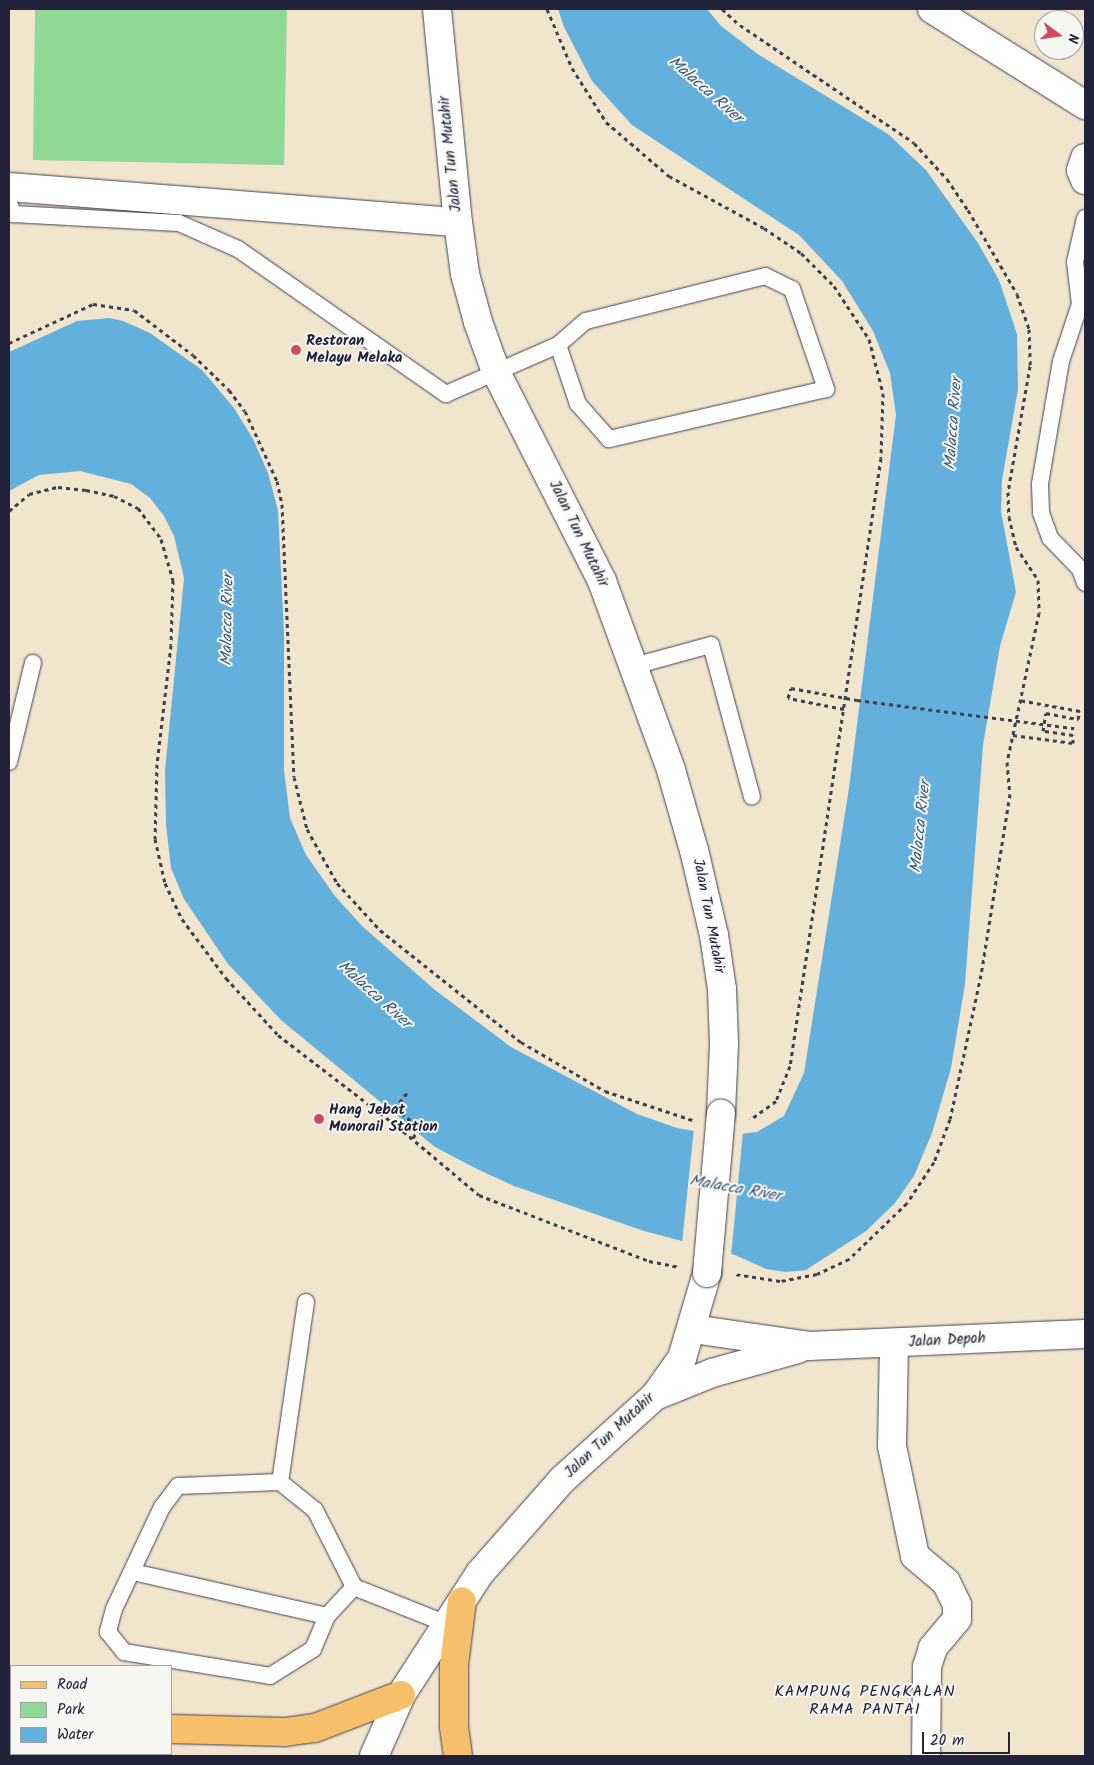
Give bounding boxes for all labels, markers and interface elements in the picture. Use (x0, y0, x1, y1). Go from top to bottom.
north arrow (1034, 10, 1084, 60)
text: N (1061, 31, 1084, 45)
water label: Malacca River (664, 53, 746, 127)
street label: Jalan Tun Mutahir (436, 95, 466, 213)
place label: Restoran Melayu Melaka (306, 332, 403, 367)
marker: Restoran Melayu Melaka (290, 344, 302, 356)
water label: Malacca River (941, 377, 967, 471)
street label: Jalan Tun Mutahir (544, 478, 612, 590)
water label: Malacca River (218, 574, 238, 666)
water label: Malacca River (907, 780, 935, 874)
street label: Jalan Tun Mutahir (688, 857, 728, 975)
water label: Malacca River (333, 957, 415, 1033)
place label: Hang Jebat Monorail Station (329, 1101, 438, 1136)
marker: Hang Jebat Monorail Station (313, 1113, 325, 1125)
water label: Malacca River (688, 1172, 782, 1206)
street label: Jalan Depoh (908, 1330, 986, 1352)
street label: Jalan Tun Mutahir (561, 1390, 659, 1482)
legend (10, 1665, 172, 1755)
text: Road (57, 1673, 87, 1697)
district label: KAMPUNG PENGKALAN RAMA PANTAI (772, 1682, 958, 1720)
text: Park (57, 1698, 84, 1722)
scale bar (924, 1722, 1012, 1754)
text: Water (57, 1723, 93, 1747)
text: 20 m (930, 1729, 964, 1753)

